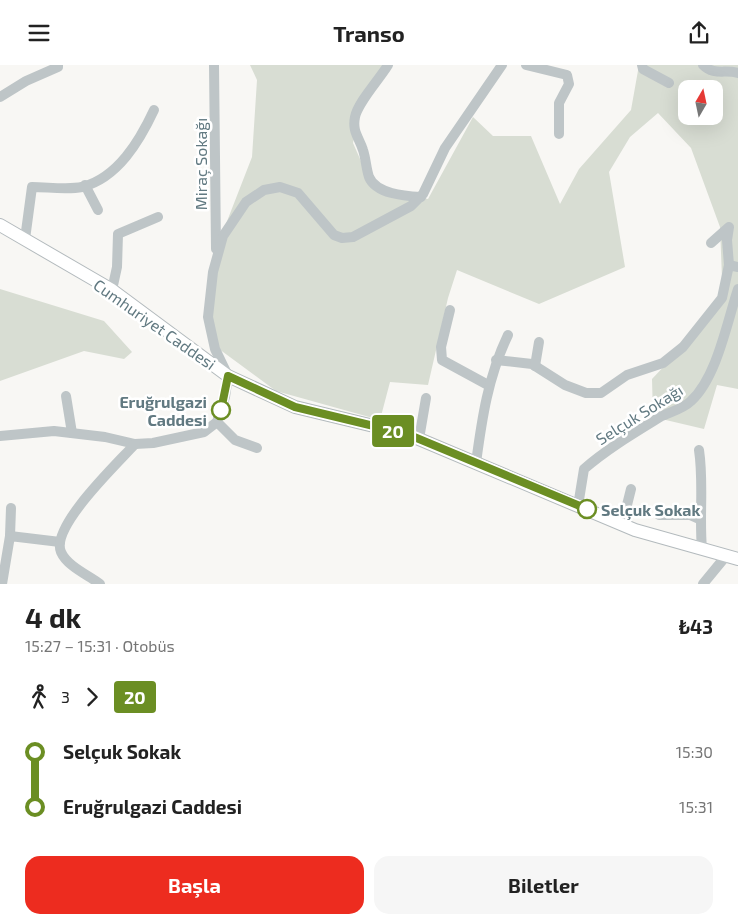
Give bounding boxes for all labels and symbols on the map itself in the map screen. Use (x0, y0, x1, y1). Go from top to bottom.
north arrow (678, 80, 722, 125)
street label: Miraç Sokağı (191, 118, 211, 210)
street label: Cumhuriyet Caddesi (90, 275, 220, 373)
street label: Selçuk Sokağı (592, 380, 686, 449)
place label: Eruğrulgazi Caddesi (119, 392, 207, 429)
marker: Eruğrulgazi Caddesi (211, 400, 231, 420)
line badge: 20 (370, 415, 416, 447)
marker: Selçuk Sokak (577, 499, 597, 519)
place label: Selçuk Sokak (601, 500, 700, 521)

